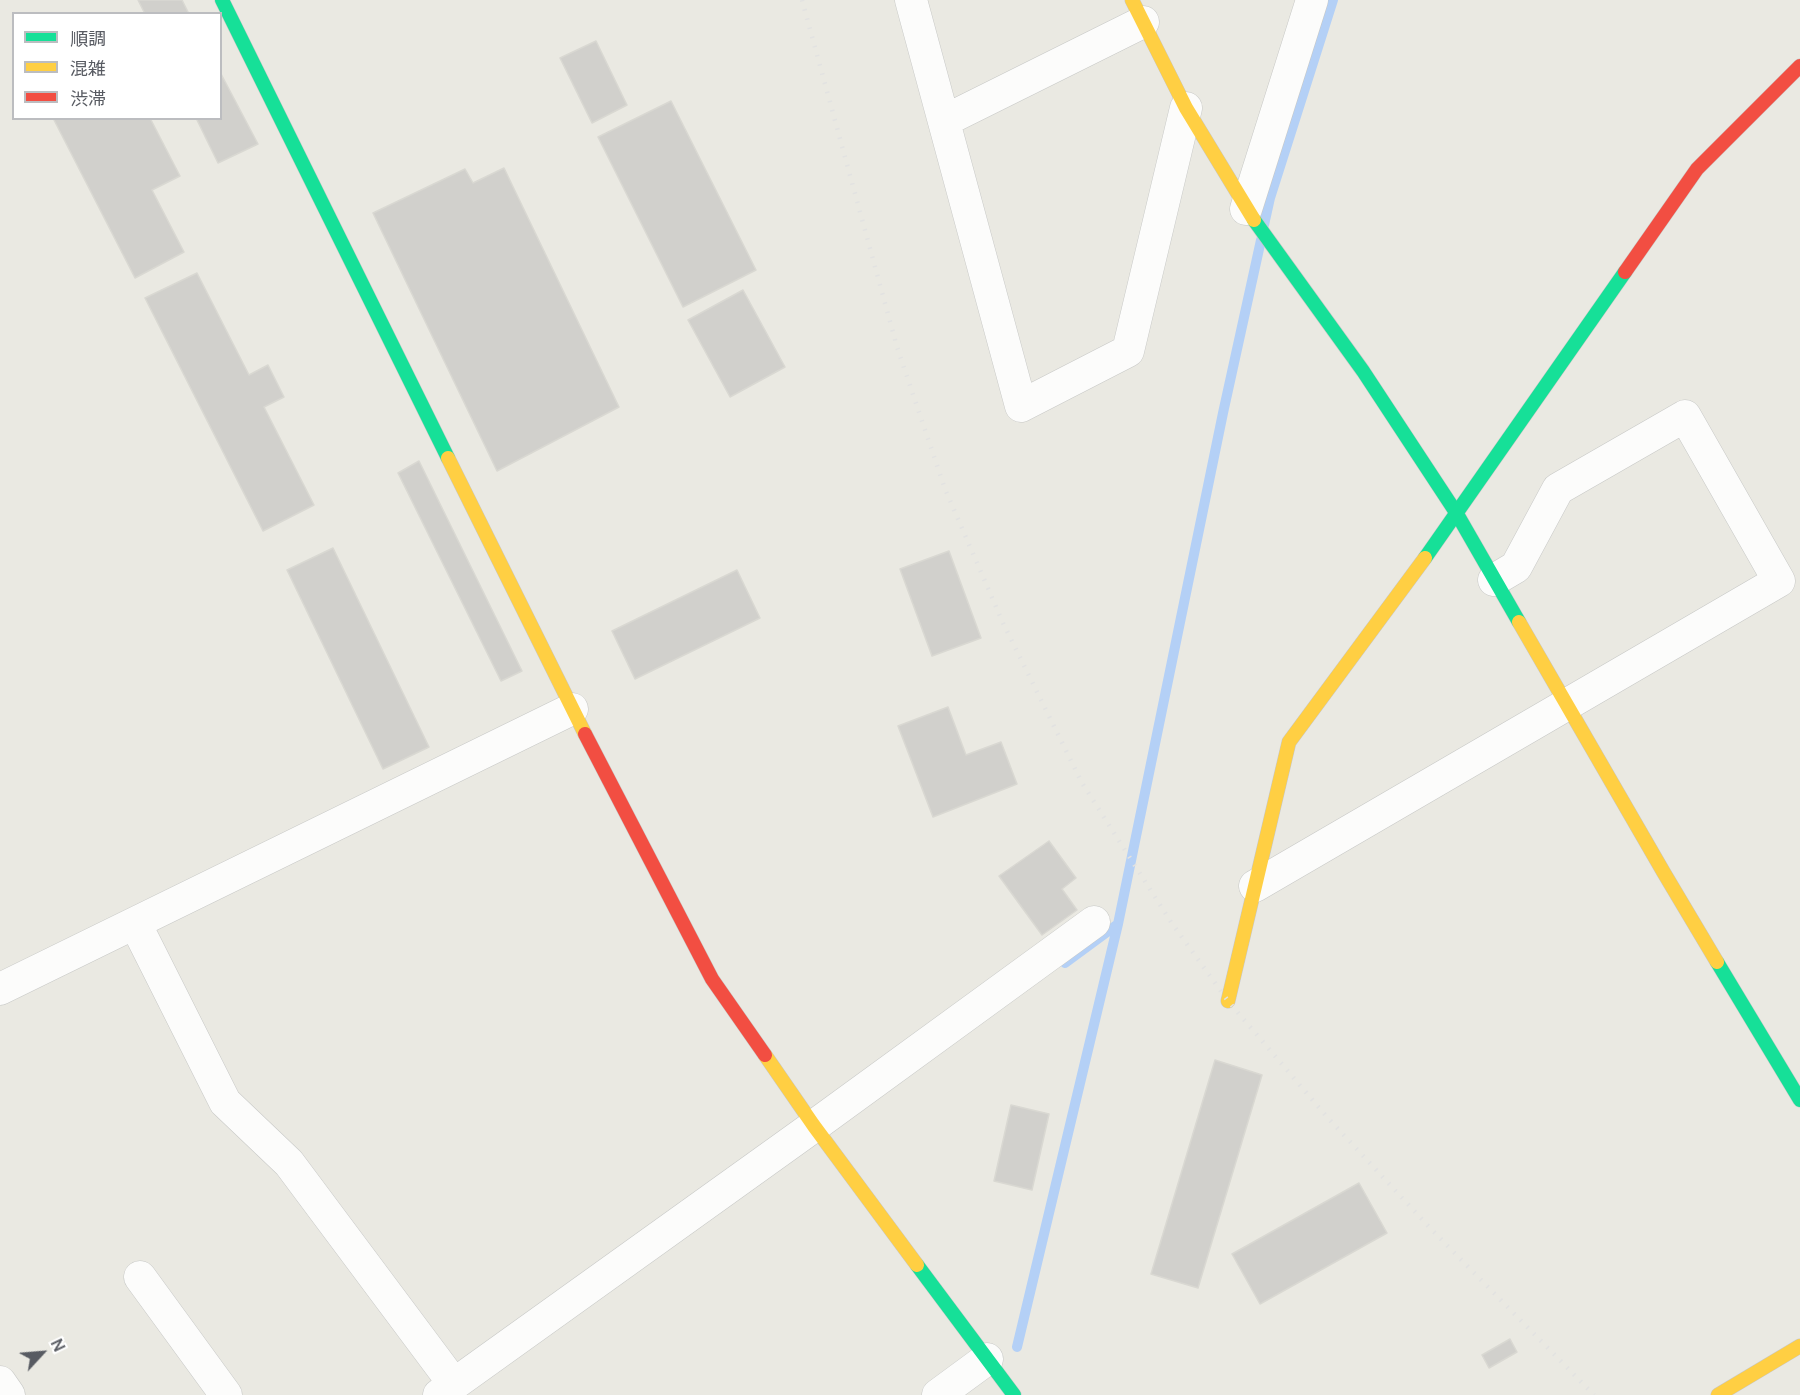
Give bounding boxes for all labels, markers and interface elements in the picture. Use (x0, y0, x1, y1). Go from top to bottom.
legend (12, 12, 222, 120)
text: 順調 (70, 26, 106, 50)
text: 混雑 (70, 56, 106, 80)
text: 渋滞 (70, 86, 106, 110)
north arrow (12, 1323, 72, 1383)
text: N (46, 1335, 71, 1355)

